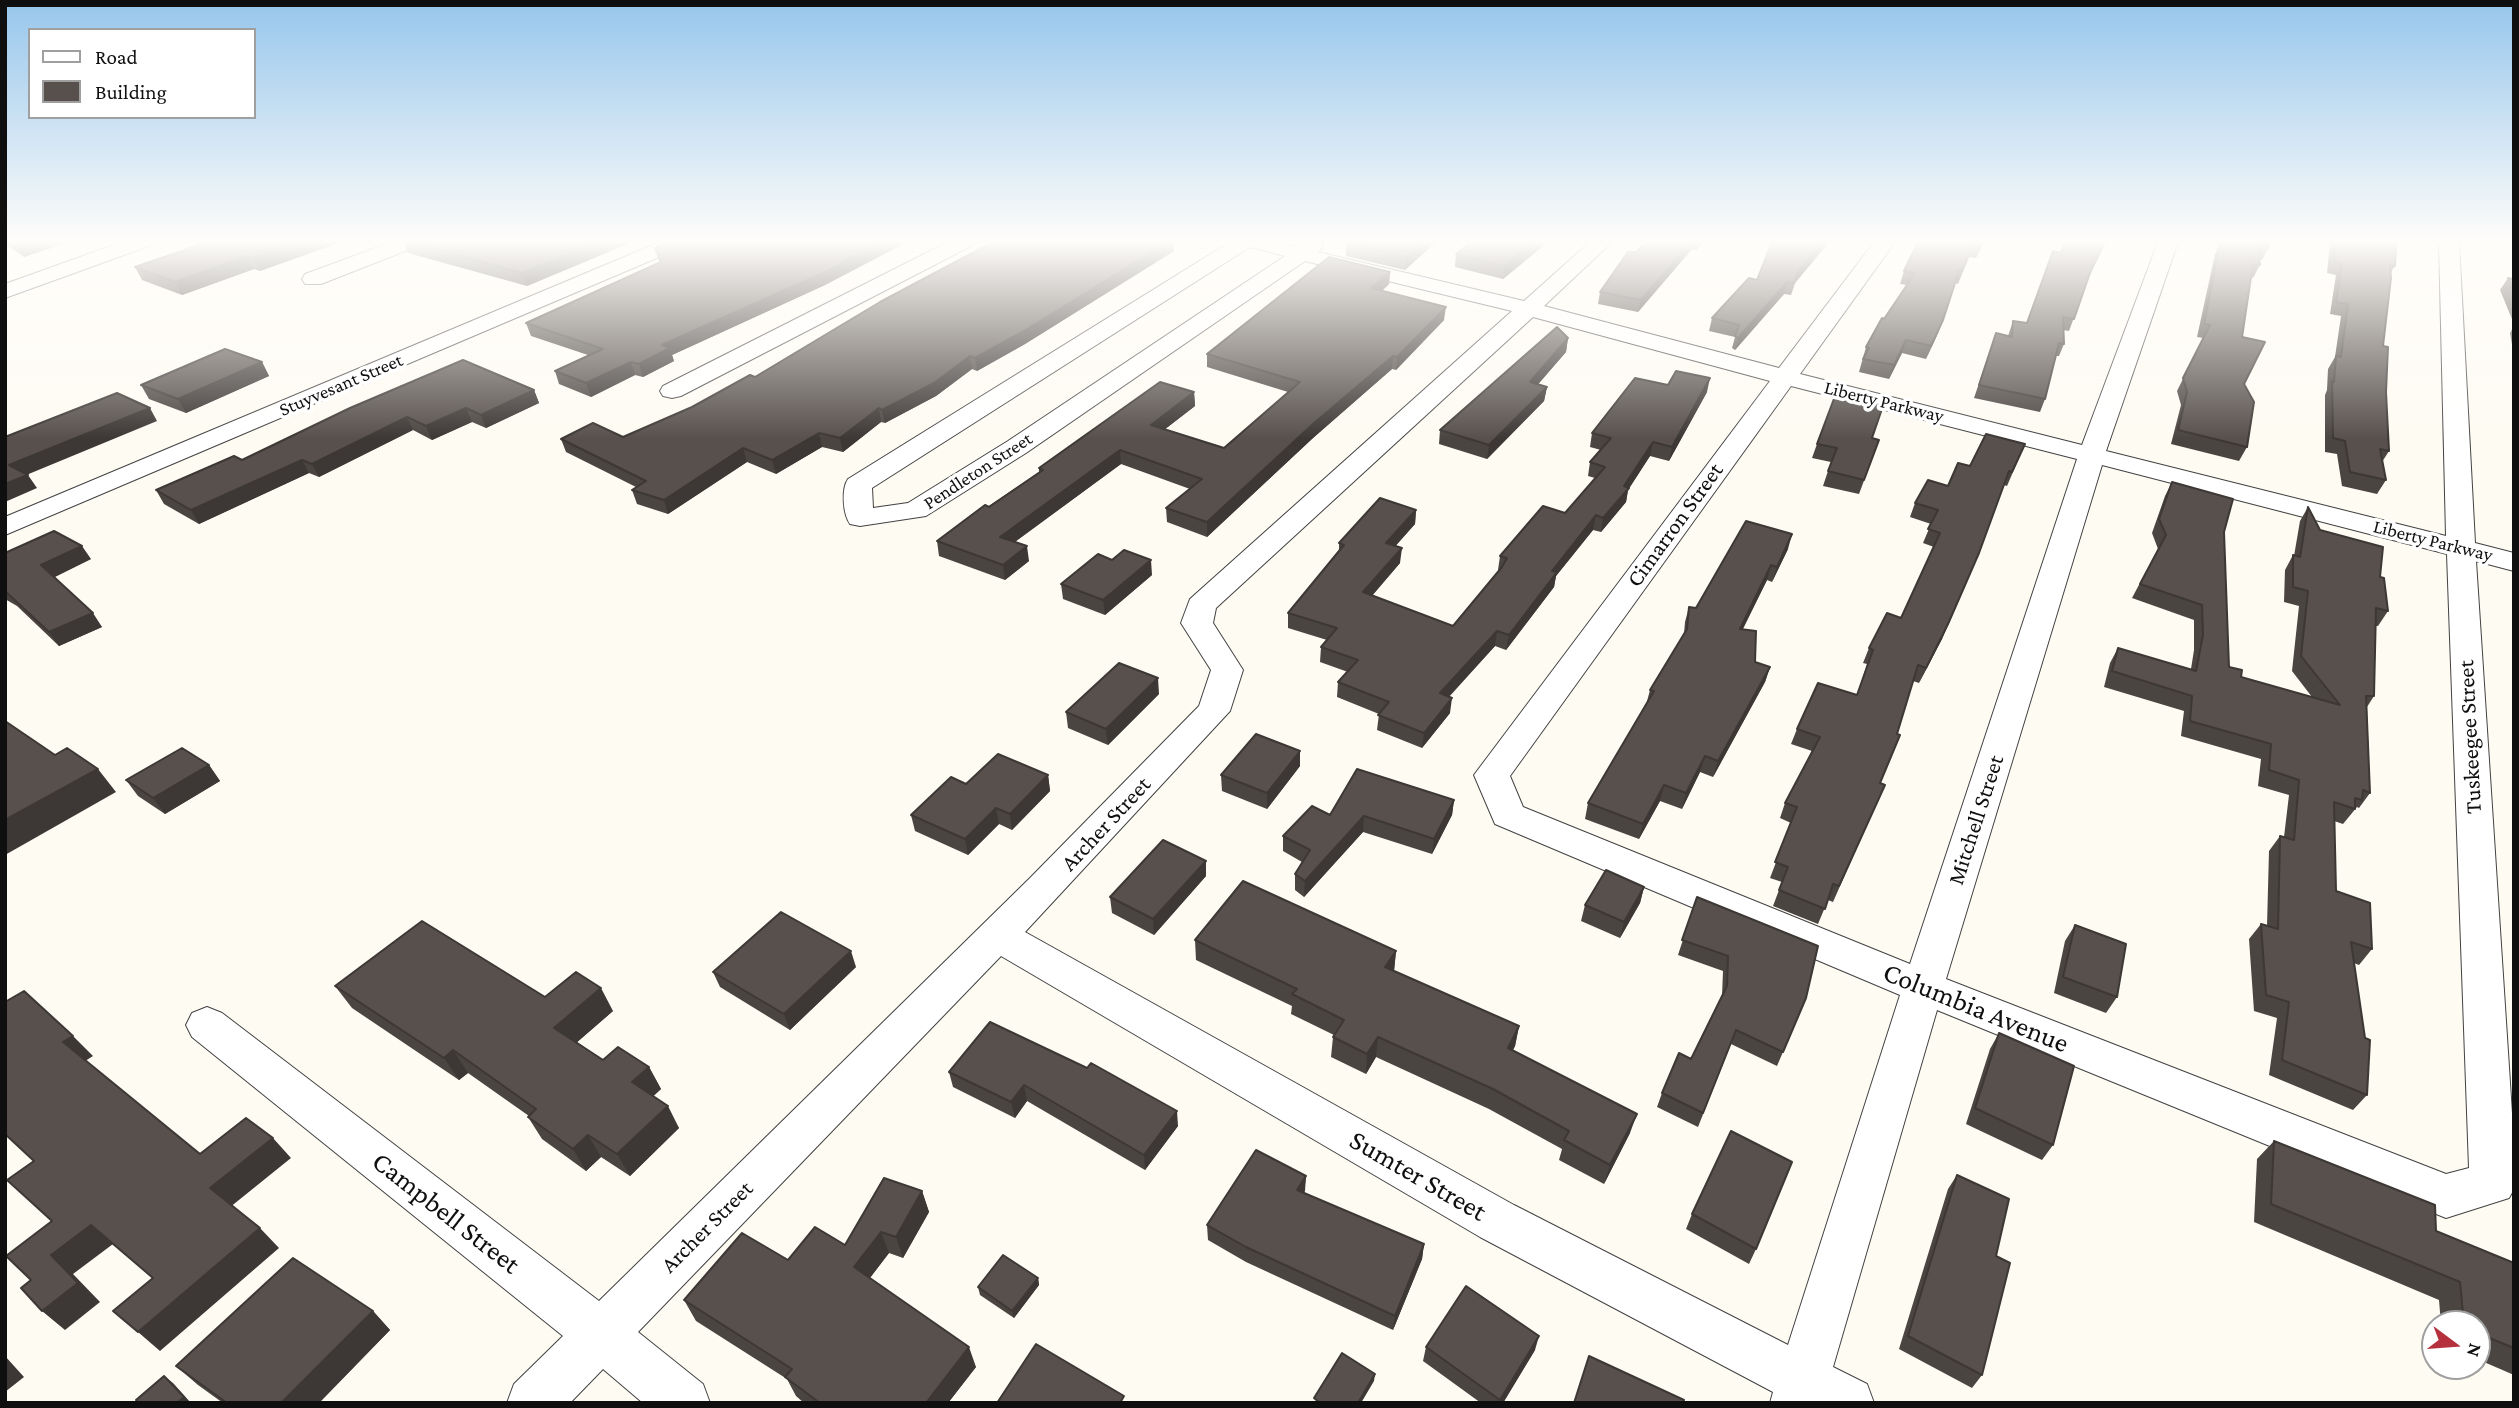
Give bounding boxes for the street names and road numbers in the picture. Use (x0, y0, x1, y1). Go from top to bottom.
street label: Stuyvesant Street (276, 349, 406, 421)
street label: Liberty Parkway (1822, 376, 1946, 428)
street label: Pendleton Street (919, 427, 1037, 515)
street label: Cimarron Street (1621, 458, 1729, 592)
street label: Liberty Parkway (2371, 515, 2495, 567)
street label: Tuskeegee Street (2452, 659, 2488, 815)
street label: Mitchell Street (1942, 752, 2010, 888)
street label: Archer Street (1055, 771, 1157, 877)
street label: Columbia Avenue (1878, 955, 2074, 1061)
street label: Sumter Street (1344, 1123, 1492, 1229)
street label: Campbell Street (365, 1145, 527, 1281)
street label: Archer Street (655, 1175, 759, 1279)

